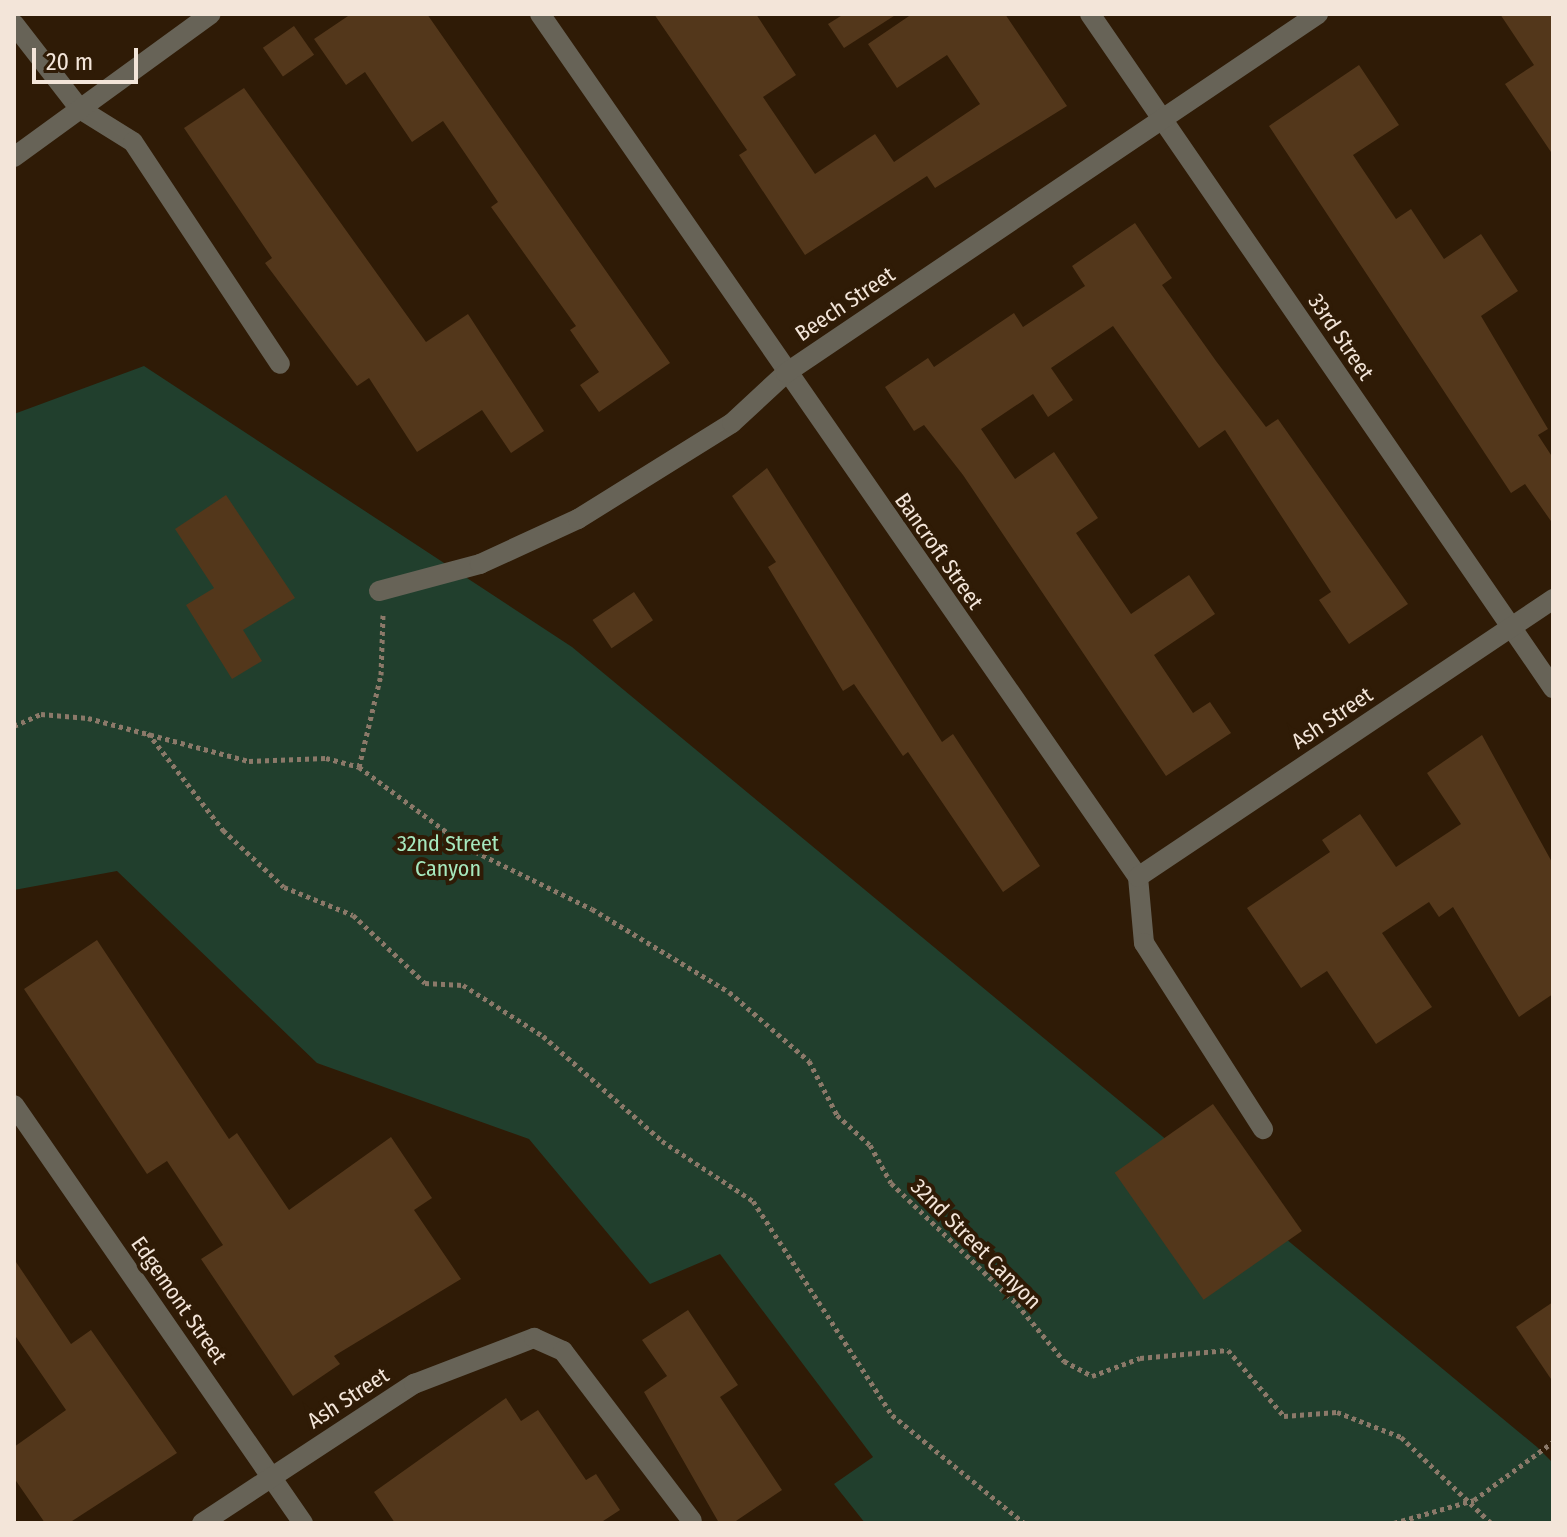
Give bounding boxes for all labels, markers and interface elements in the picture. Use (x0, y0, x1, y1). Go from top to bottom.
scale bar (36, 32, 142, 82)
text: 20 m (46, 48, 93, 76)
street label: Beech Street (790, 261, 900, 347)
street label: 33rd Street (1303, 289, 1379, 385)
street label: Bancroft Street (889, 488, 989, 614)
street label: Ash Street (1287, 681, 1377, 755)
park label: 32nd Street Canyon (397, 830, 499, 882)
street label: 32nd Street Canyon (905, 1173, 1047, 1315)
street label: Edgemont Street (125, 1231, 233, 1369)
street label: Ash Street (302, 1362, 394, 1434)

